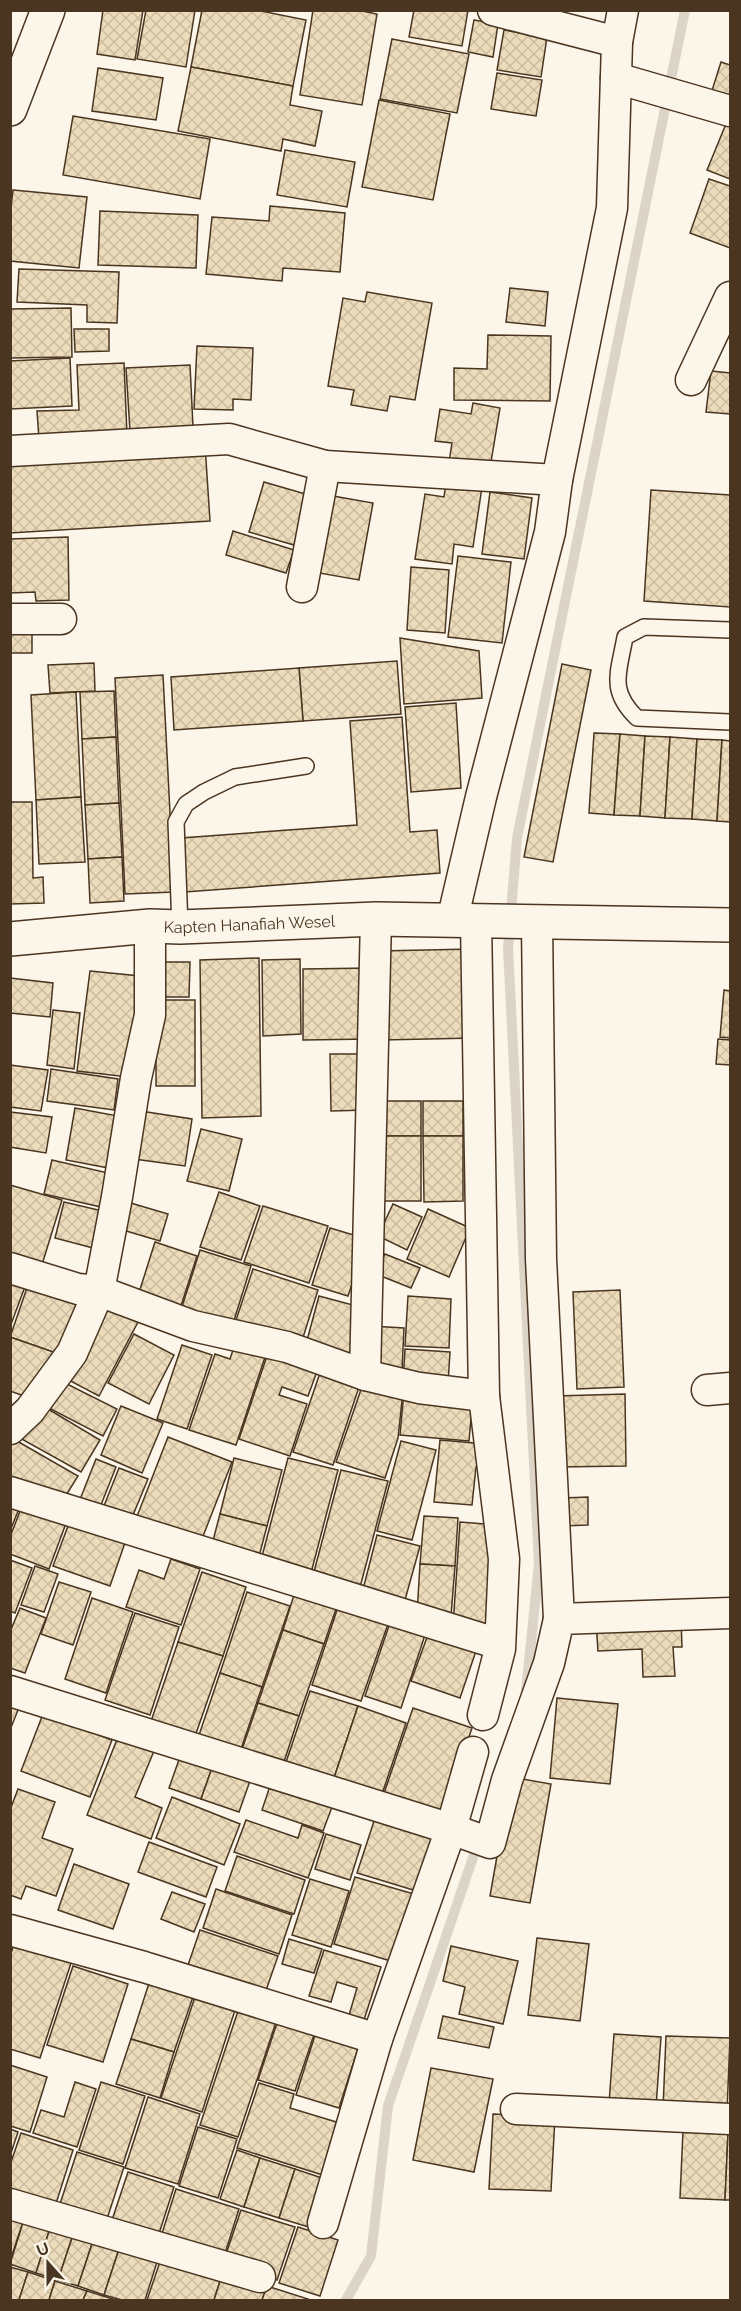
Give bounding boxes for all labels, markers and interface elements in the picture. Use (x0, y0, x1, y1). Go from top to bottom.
street label: Kapten Hanafiah Wesel (163, 912, 336, 937)
north arrow (18, 2233, 78, 2293)
text: U (34, 2238, 52, 2260)

